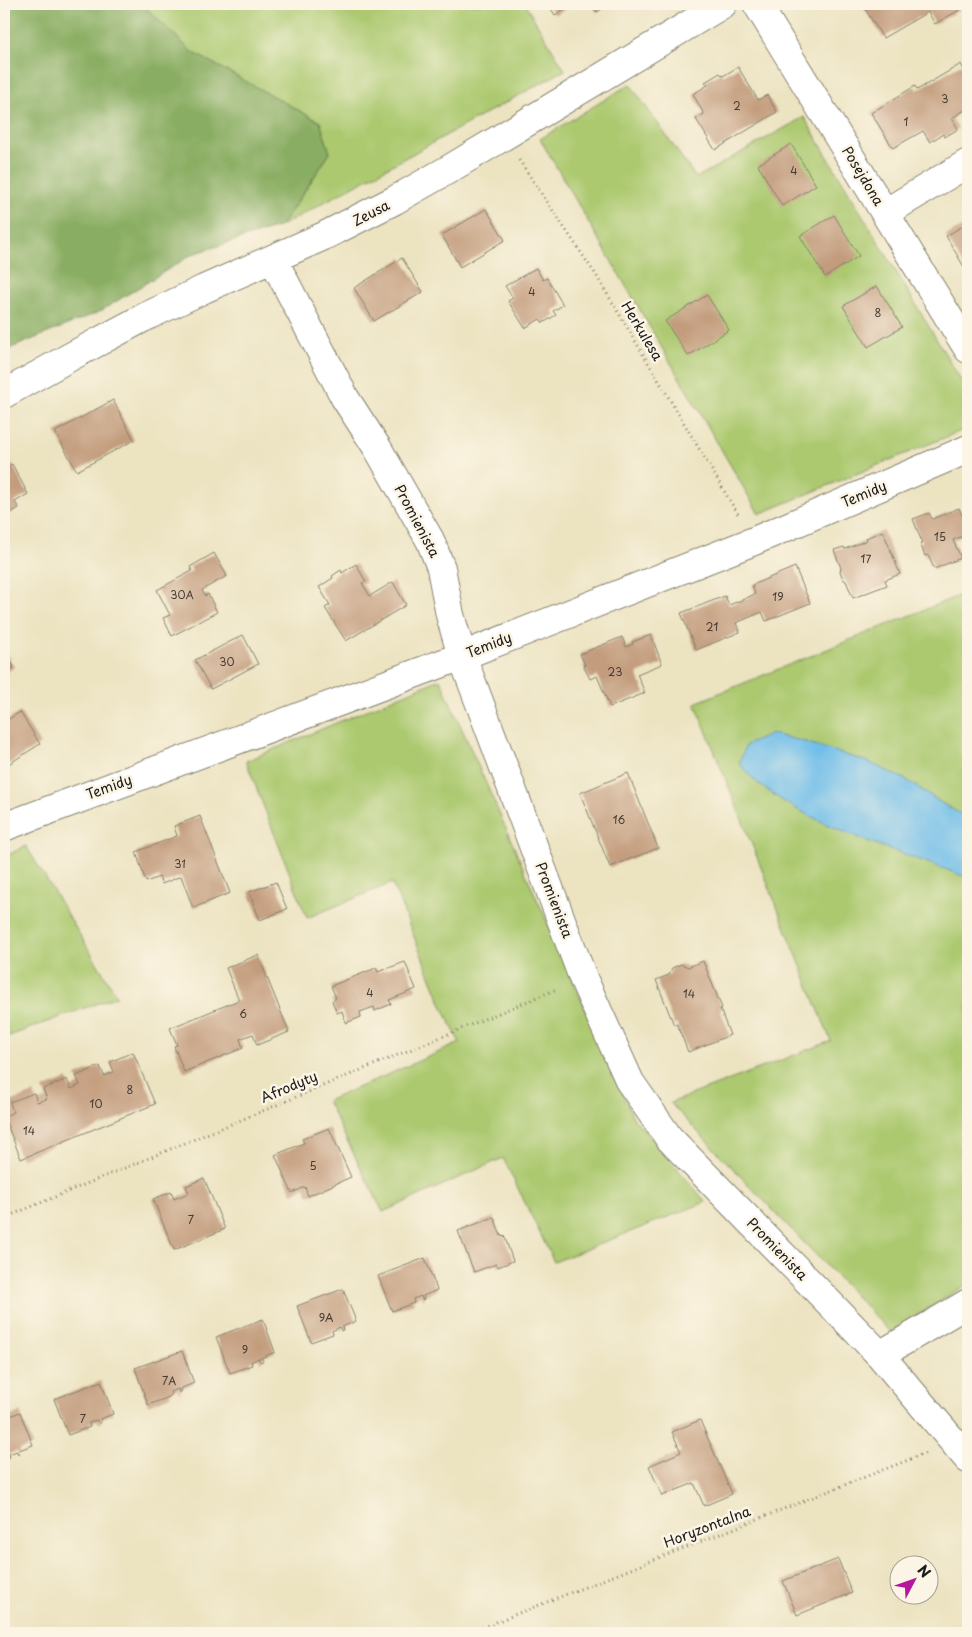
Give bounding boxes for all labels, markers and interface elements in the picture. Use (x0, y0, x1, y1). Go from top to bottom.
house number: 3 (941, 90, 949, 107)
house number: 2 (733, 97, 741, 114)
house number: 1 (904, 113, 909, 130)
street label: Posejdona (837, 142, 890, 210)
house number: 4 (790, 162, 798, 179)
street label: Zeusa (348, 194, 393, 231)
house number: 4 (528, 283, 536, 300)
street label: Herkulesa (616, 297, 669, 365)
house number: 8 (875, 304, 882, 321)
street label: Temidy (838, 475, 890, 512)
street label: Promienista (389, 480, 446, 561)
house number: 15 (934, 528, 946, 545)
house number: 17 (861, 550, 872, 567)
house number: 30A (170, 586, 194, 603)
house number: 19 (772, 588, 784, 605)
house number: 21 (706, 618, 718, 635)
street label: Temidy (463, 626, 515, 663)
house number: 30 (219, 653, 235, 670)
house number: 23 (608, 663, 622, 680)
street label: Temidy (83, 769, 135, 804)
house number: 16 (613, 811, 626, 828)
house number: 31 (174, 855, 186, 872)
street label: Promienista (530, 859, 579, 941)
house number: 4 (366, 984, 374, 1001)
house number: 14 (683, 985, 695, 1002)
house number: 6 (239, 1005, 247, 1022)
street label: Afrodyty (257, 1065, 321, 1108)
house number: 8 (127, 1081, 134, 1098)
house number: 10 (90, 1095, 102, 1112)
house number: 14 (23, 1122, 35, 1139)
house number: 5 (309, 1157, 317, 1174)
house number: 7 (188, 1211, 194, 1228)
street label: Promienista (742, 1213, 813, 1285)
house number: 9A (319, 1309, 334, 1326)
house number: 9 (242, 1341, 248, 1358)
house number: 7A (162, 1372, 176, 1389)
house number: 7 (80, 1410, 86, 1427)
street label: Horyzontalna (660, 1500, 754, 1553)
north arrow (890, 1554, 940, 1604)
text: N (913, 1560, 936, 1582)

